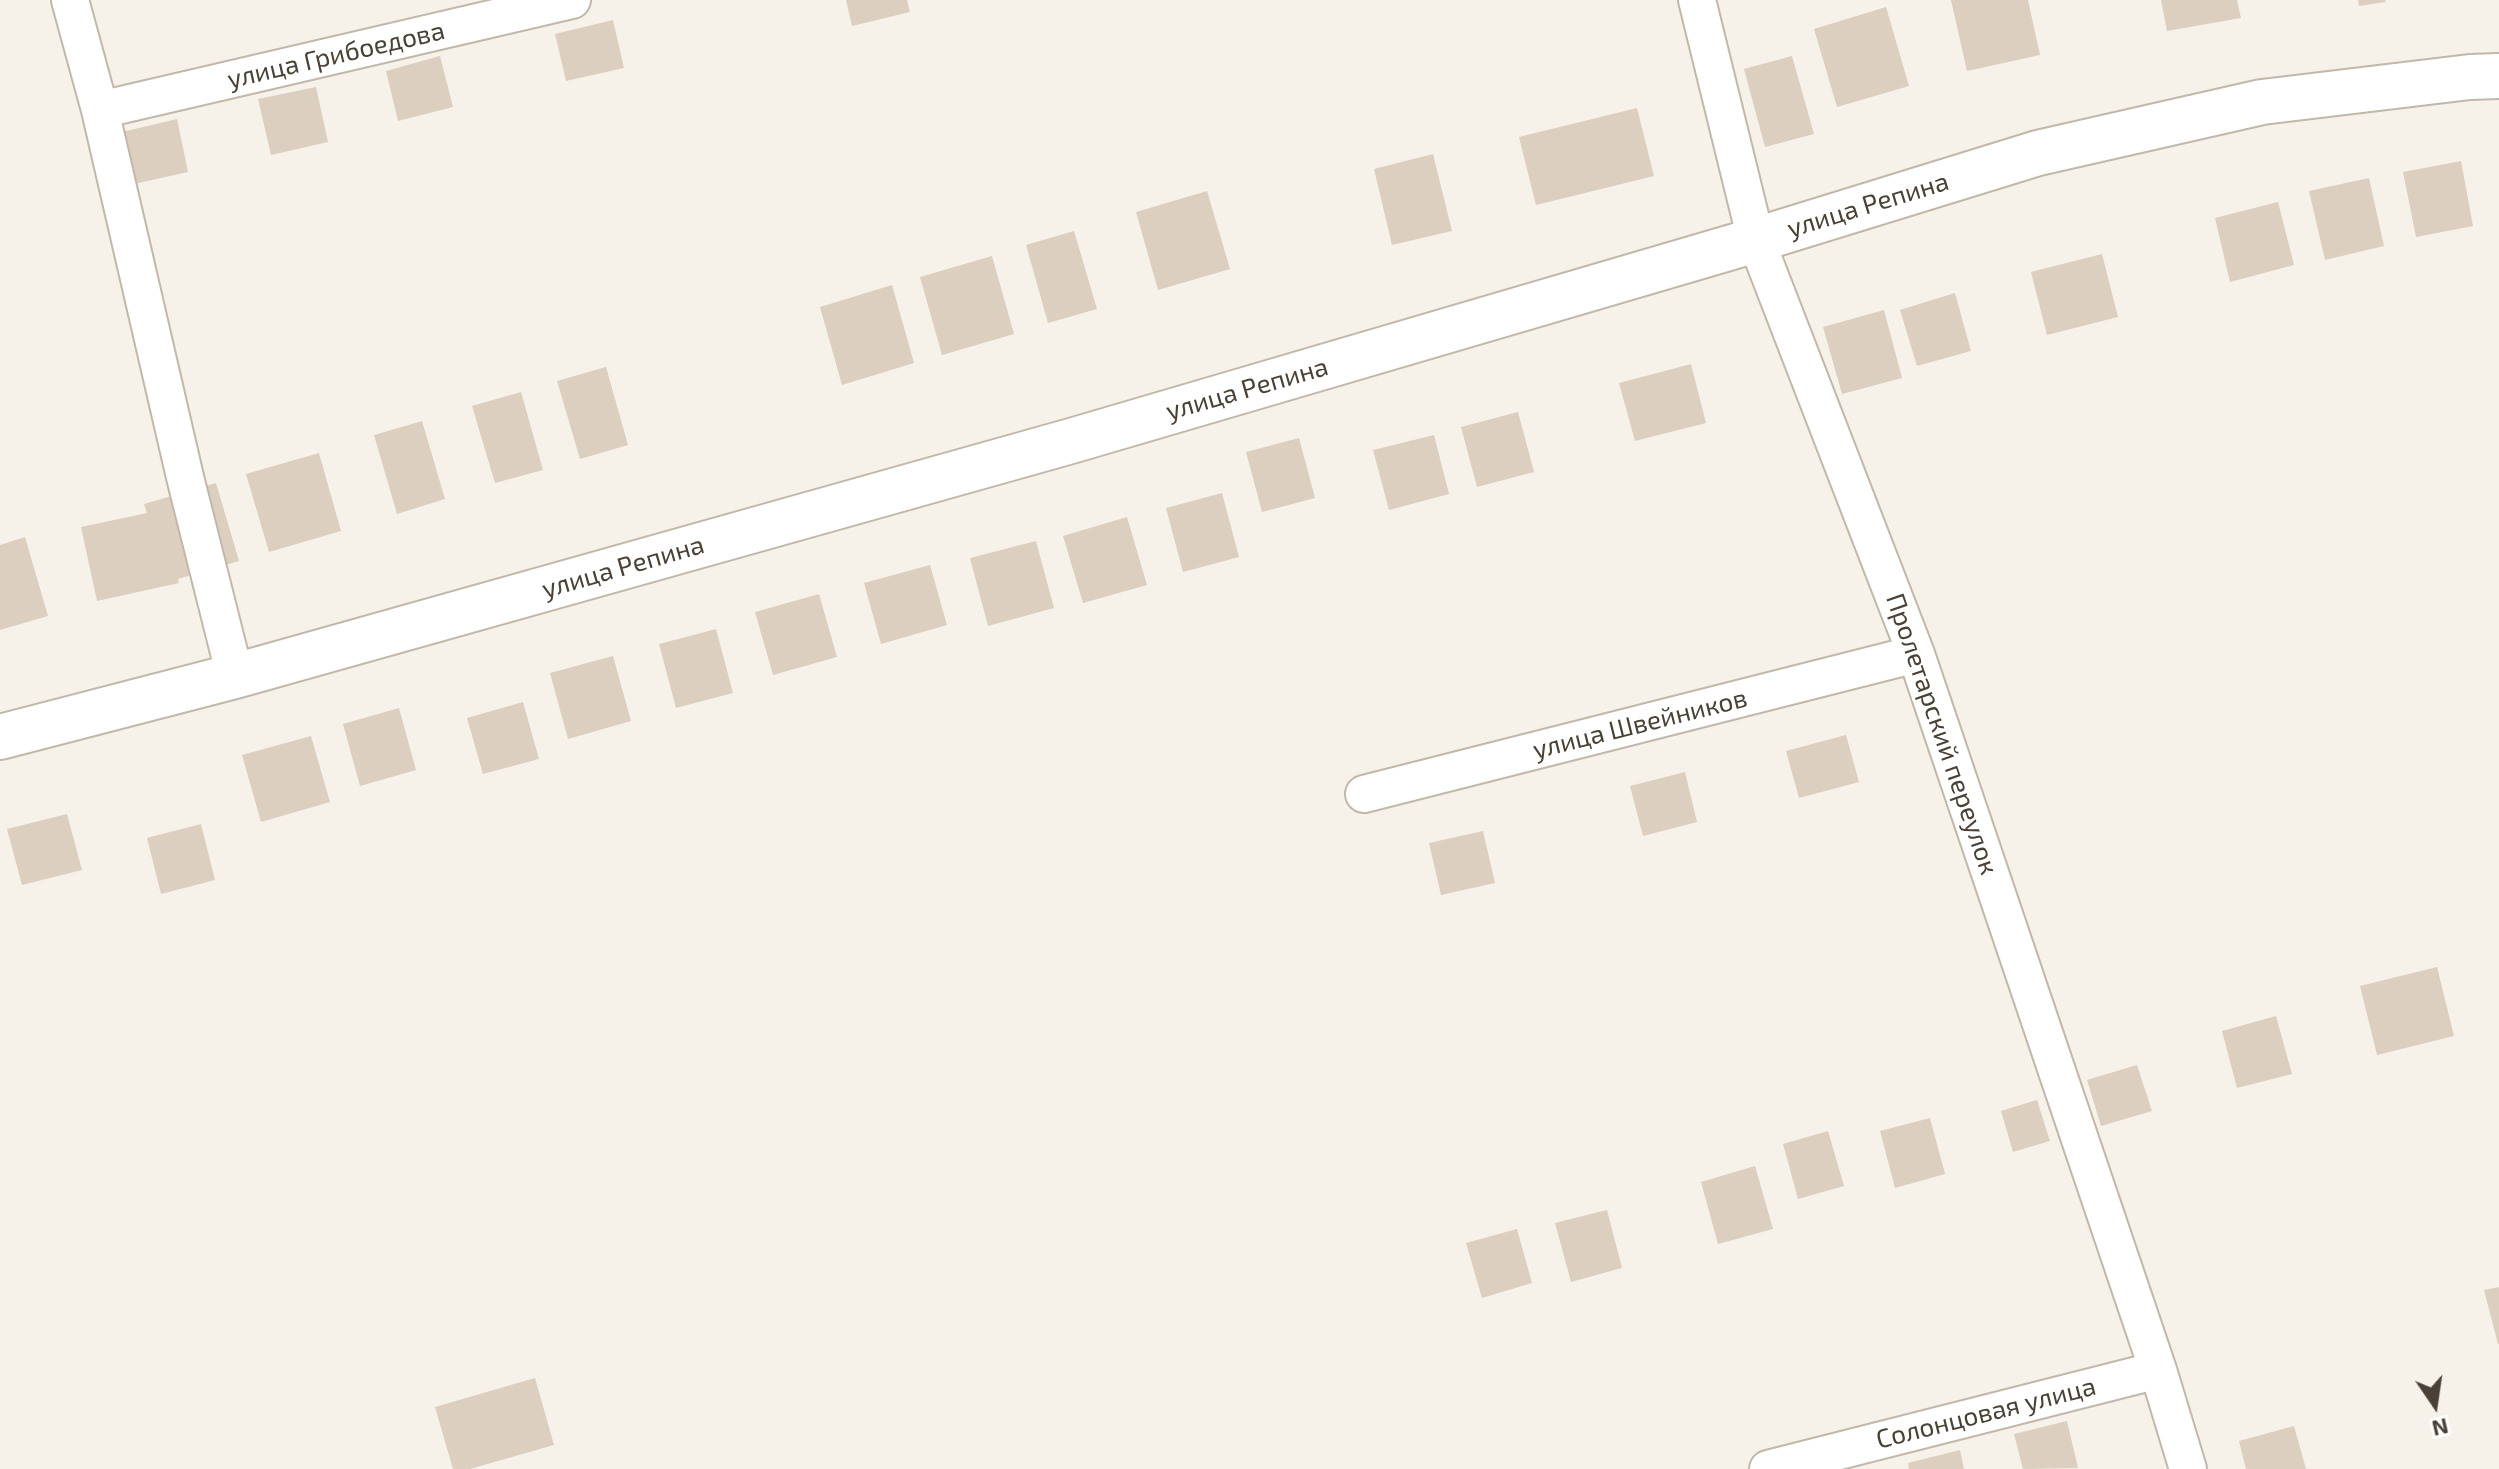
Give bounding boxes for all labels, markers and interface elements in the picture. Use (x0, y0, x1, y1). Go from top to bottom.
street label: улица Грибоедова (224, 15, 448, 95)
street label: улица Репина (1783, 166, 1953, 244)
street label: улица Репина (1162, 351, 1332, 427)
street label: улица Репина (538, 529, 708, 605)
street label: Пролетарский переулок (1879, 589, 2005, 879)
street label: улица Швейников (1530, 682, 1750, 766)
north arrow (2395, 1365, 2475, 1445)
street label: Солонцовая улица (1873, 1371, 2099, 1455)
text: N (2430, 1414, 2451, 1443)

